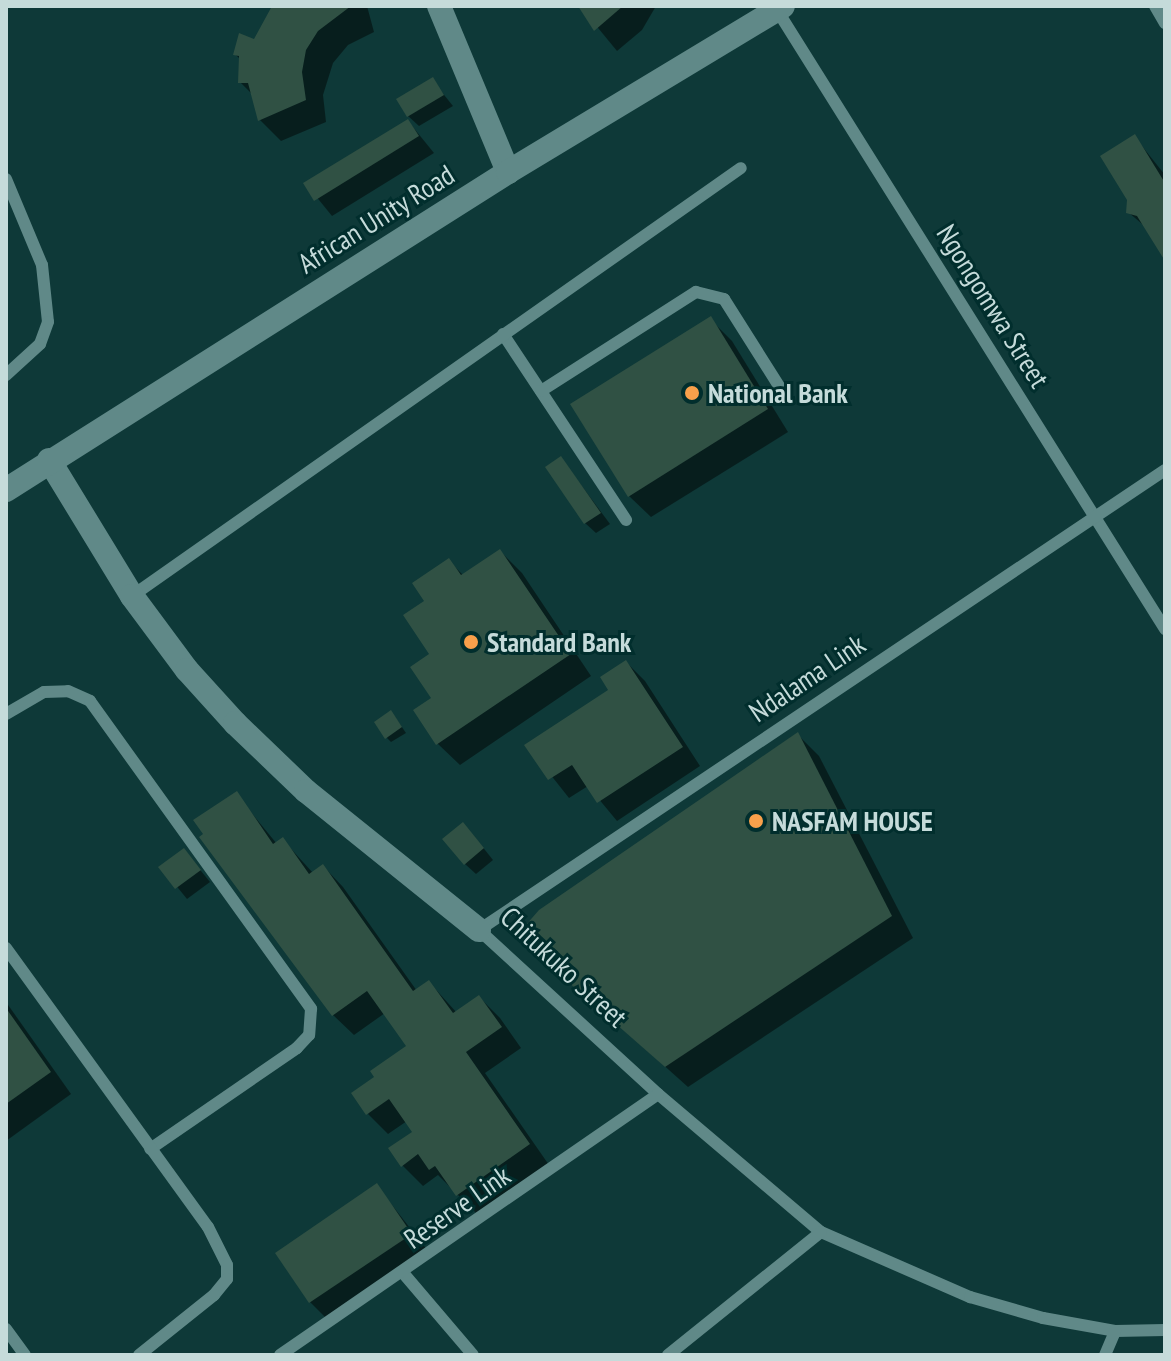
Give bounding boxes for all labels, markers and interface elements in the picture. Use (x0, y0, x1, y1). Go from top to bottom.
street label: African Unity Road (291, 158, 461, 280)
street label: Ngongomwa Street (930, 218, 1056, 394)
place label: National Bank (708, 376, 848, 410)
marker: National Bank (683, 384, 701, 402)
place label: Standard Bank (487, 625, 631, 659)
street label: Ndalama Link (743, 627, 871, 729)
marker: Standard Bank (462, 633, 480, 651)
place label: NASFAM HOUSE (772, 804, 933, 838)
marker: NASFAM HOUSE (747, 812, 765, 830)
street label: Chitukuko Street (494, 900, 634, 1034)
street label: Reserve Link (397, 1158, 517, 1256)

